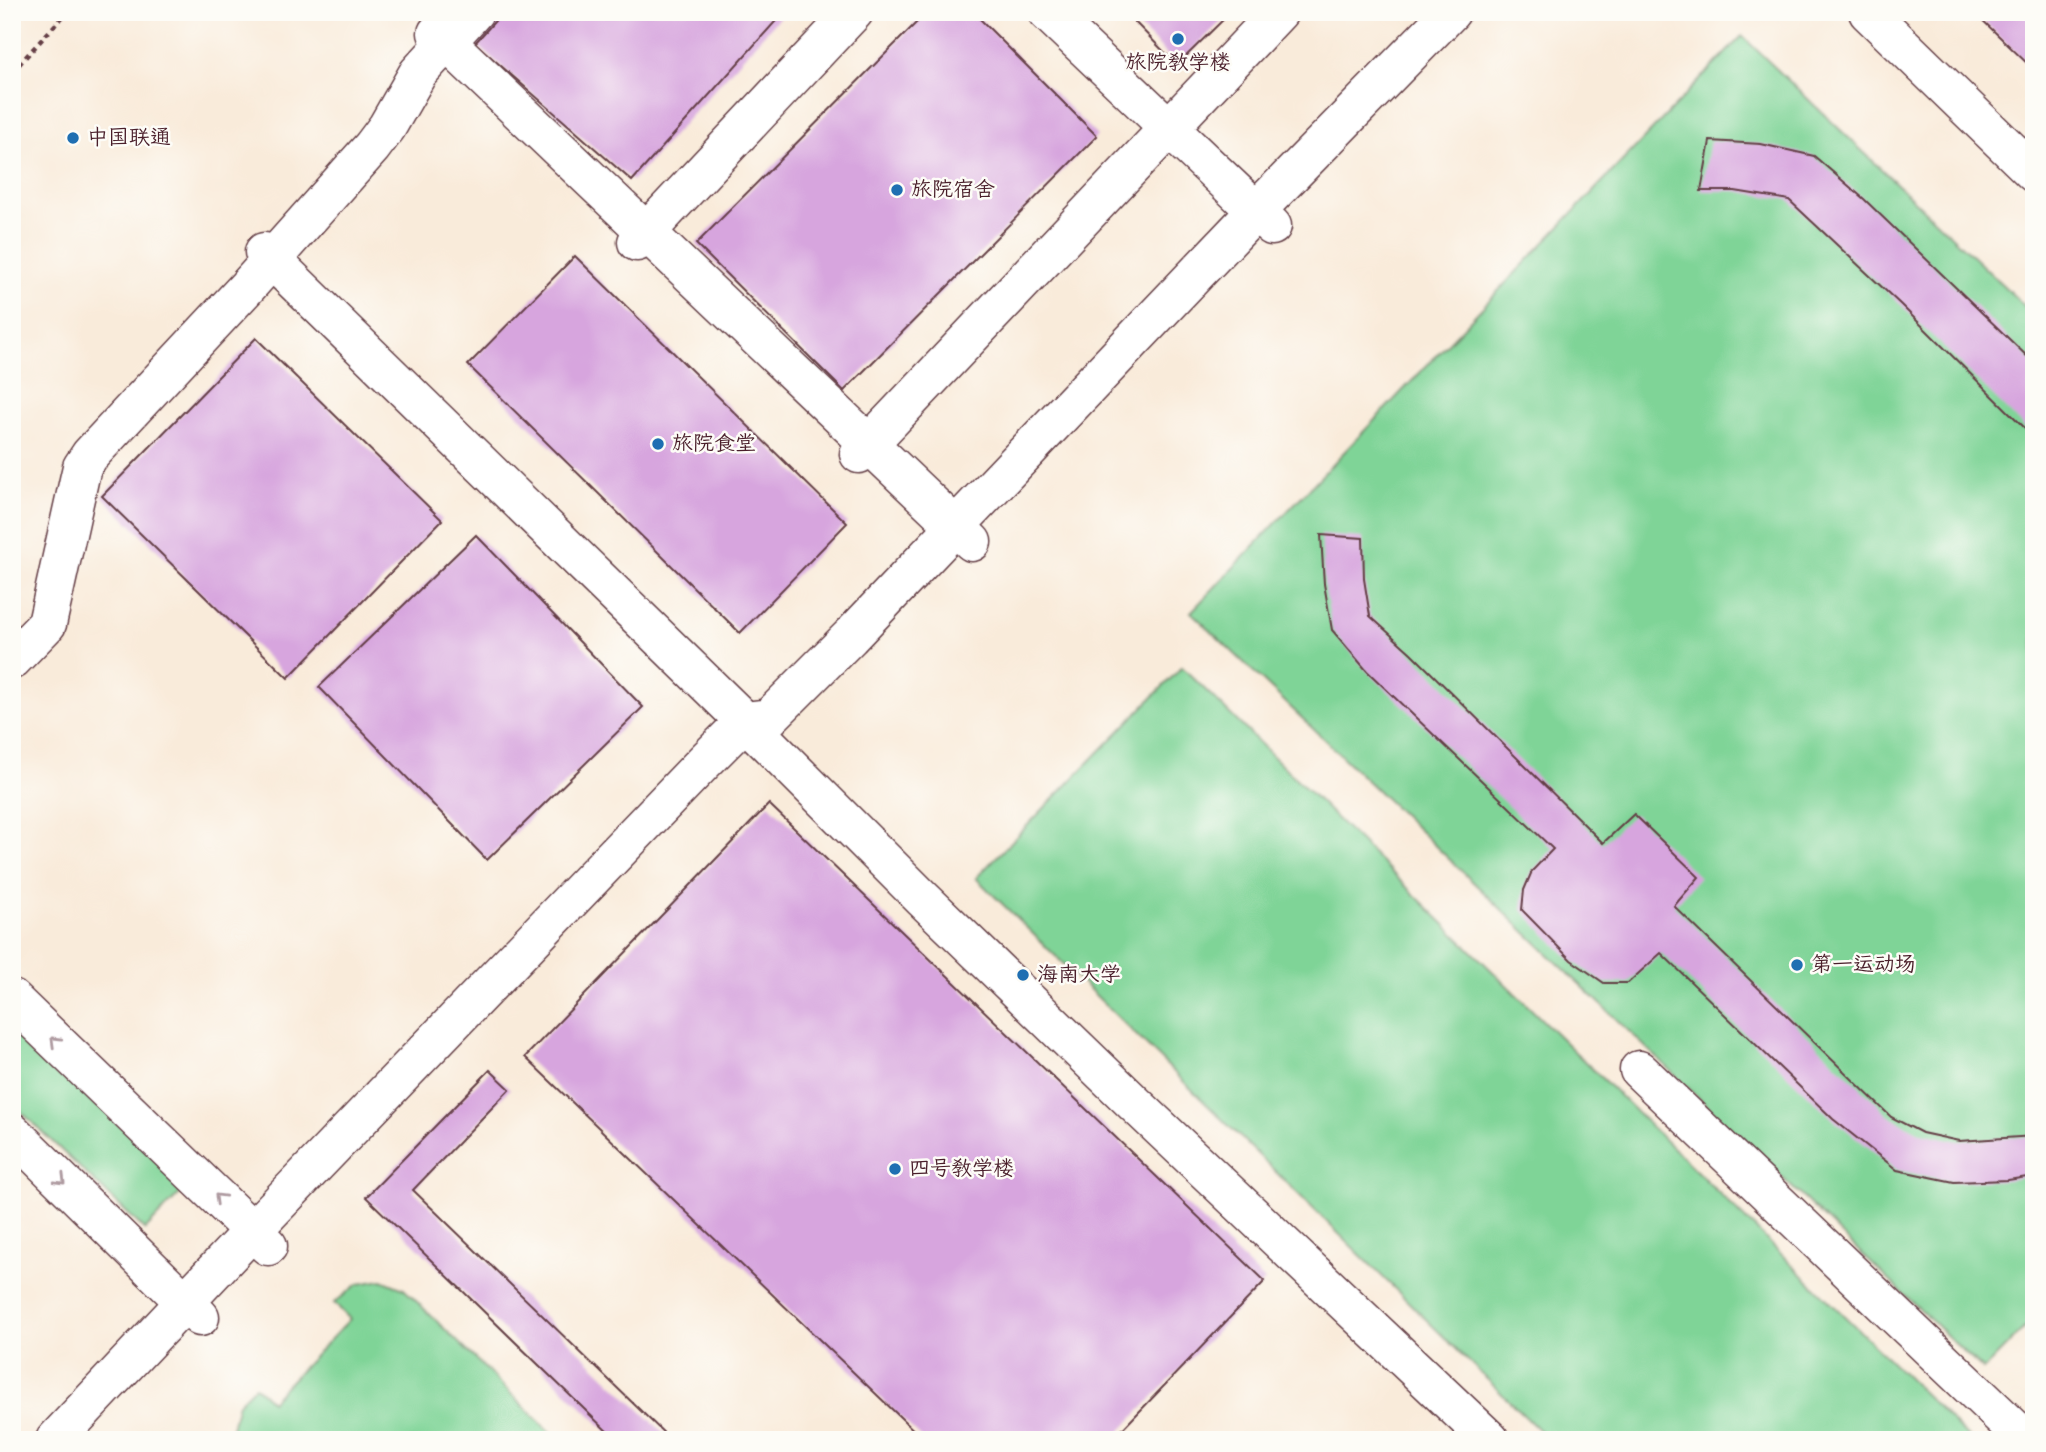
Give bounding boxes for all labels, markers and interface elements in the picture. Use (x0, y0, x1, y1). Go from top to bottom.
marker: 旅院教学楼 (1170, 31, 1186, 47)
place label: 旅院教学楼 (1126, 47, 1231, 80)
place label: 中国联通 (87, 122, 171, 155)
marker: 中国联通 (65, 130, 81, 146)
place label: 旅院宿舍 (911, 174, 995, 207)
marker: 旅院宿舍 (889, 182, 905, 198)
place label: 旅院食堂 (672, 428, 756, 461)
marker: 旅院食堂 (650, 436, 666, 452)
place label: 第一运动场 (1811, 949, 1916, 982)
marker: 第一运动场 (1789, 957, 1805, 973)
place label: 海南大学 (1037, 959, 1121, 992)
marker: 海南大学 (1015, 967, 1031, 983)
one-way arrow (50, 1036, 63, 1049)
place label: 四号教学楼 (909, 1153, 1014, 1186)
marker: 四号教学楼 (887, 1161, 903, 1177)
one-way arrow (53, 1172, 66, 1185)
one-way arrow (214, 1194, 227, 1207)

